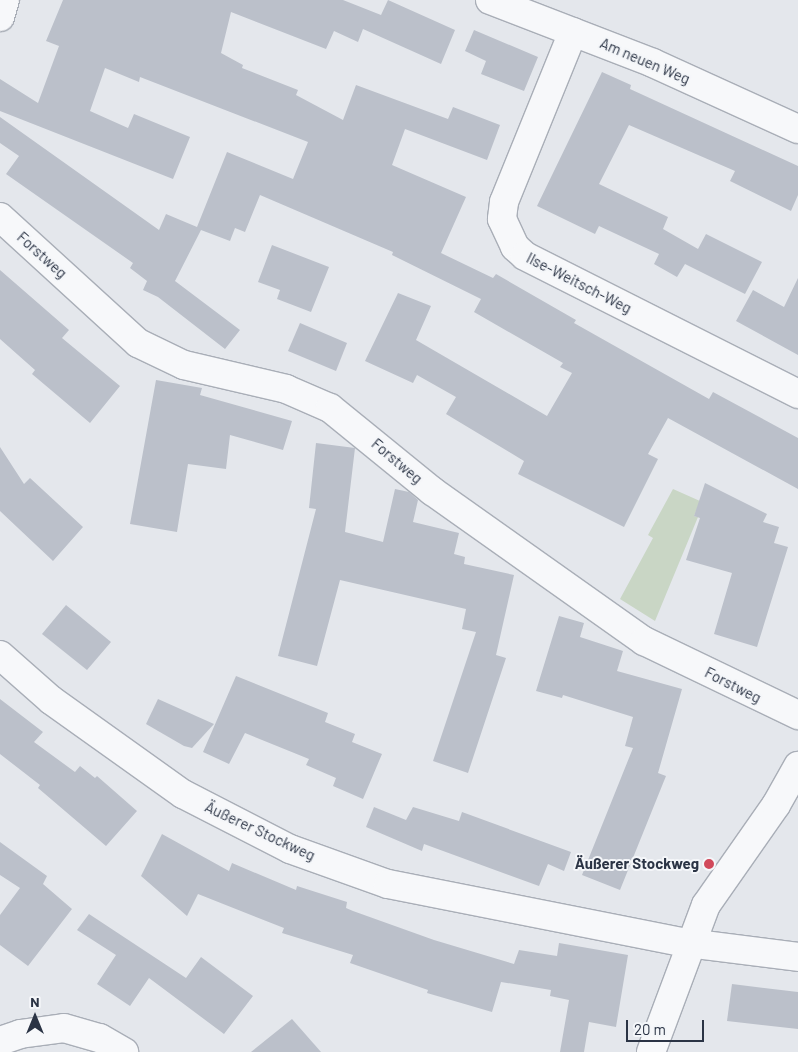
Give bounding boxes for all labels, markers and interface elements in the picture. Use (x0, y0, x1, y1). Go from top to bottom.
street label: Am neuen Weg (597, 34, 693, 88)
street label: Forstweg (13, 228, 71, 282)
street label: Ilse-Weitsch-Weg (523, 249, 635, 317)
street label: Forstweg (368, 435, 426, 487)
street label: Forstweg (702, 663, 764, 707)
street label: Äußerer Stockweg (202, 798, 318, 864)
place label: Äußerer Stockweg (575, 855, 699, 873)
marker: Äußerer Stockweg (703, 858, 715, 870)
north arrow (10, 992, 60, 1042)
text: N (30, 993, 40, 1010)
scale bar (628, 1010, 706, 1042)
text: 20 m (634, 1020, 666, 1038)

